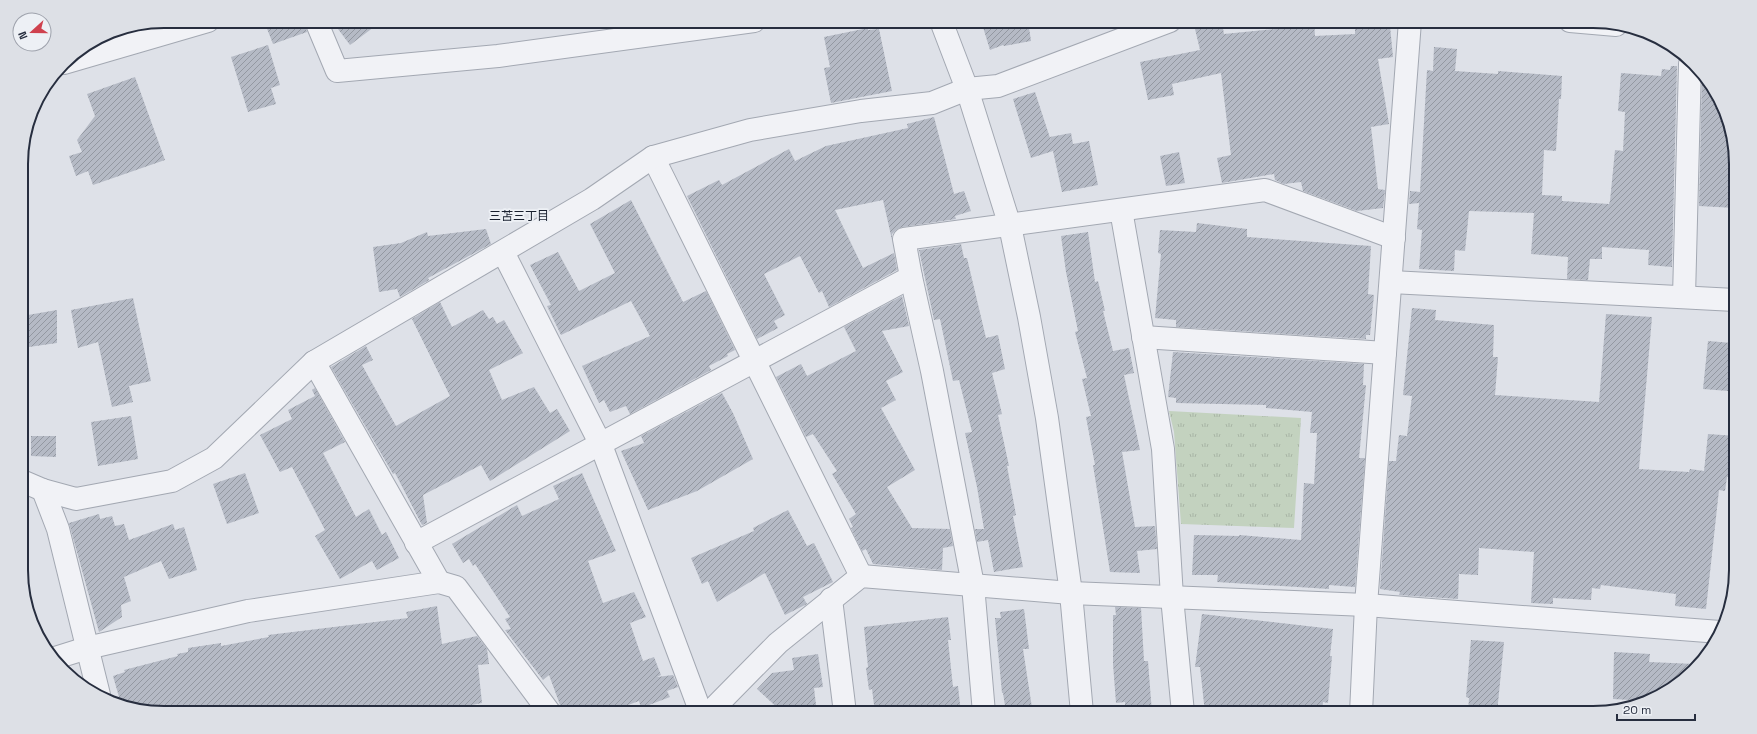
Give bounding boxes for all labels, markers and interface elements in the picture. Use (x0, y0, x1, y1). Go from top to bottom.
north arrow (12, 12, 52, 52)
text: N (15, 30, 31, 42)
district label: 三苫三丁目 (489, 208, 549, 224)
scale bar (1617, 696, 1695, 722)
text: 20 m (1623, 702, 1651, 718)

